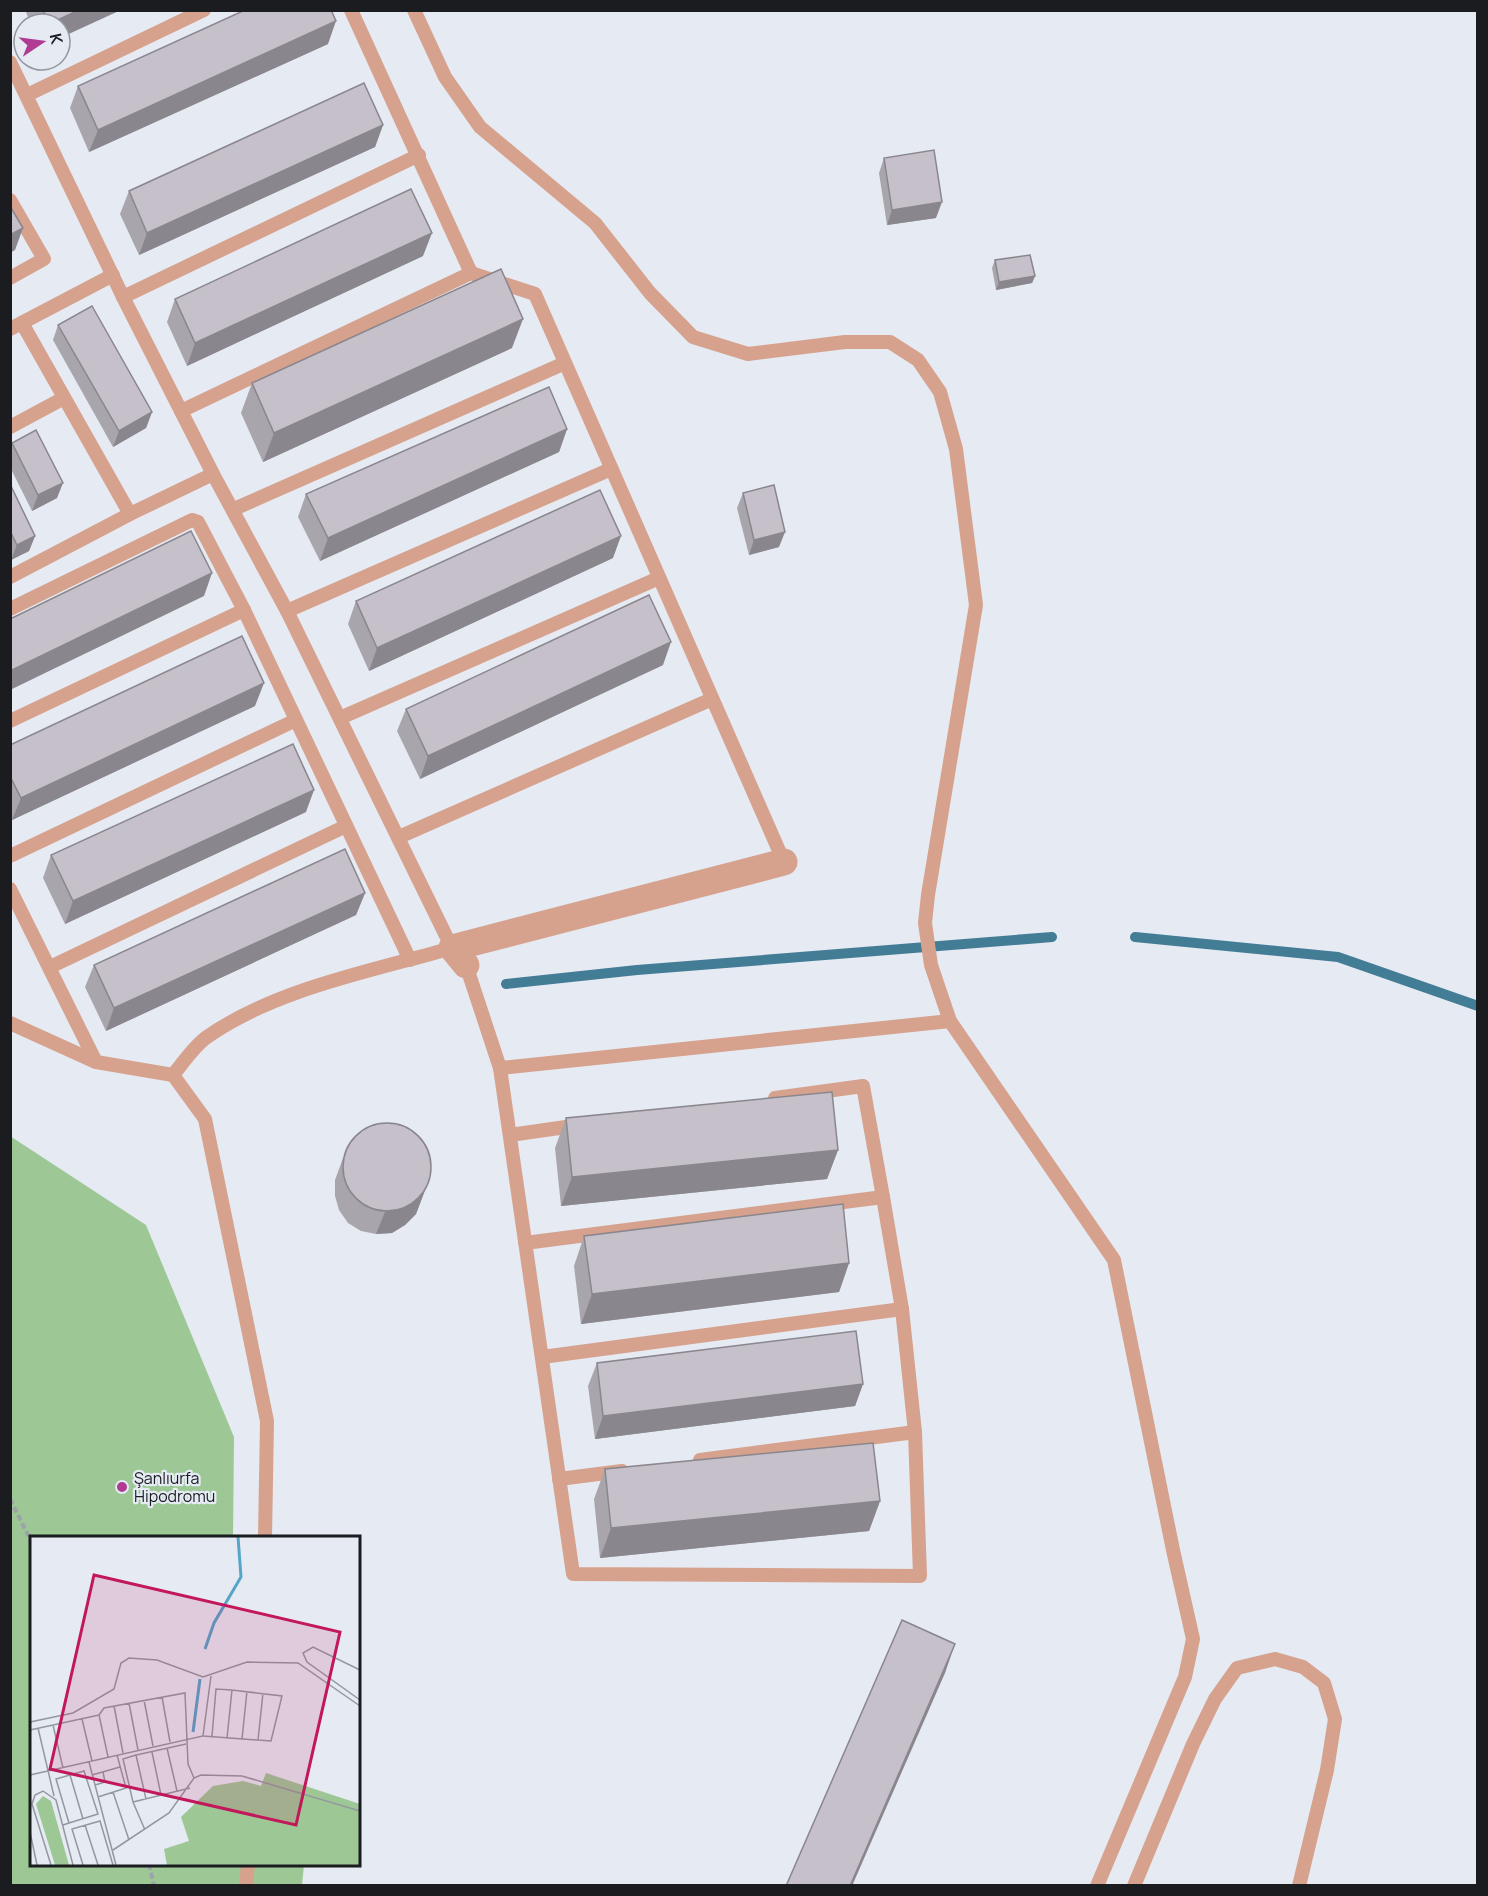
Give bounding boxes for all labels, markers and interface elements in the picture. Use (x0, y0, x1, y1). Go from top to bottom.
north arrow (12, 12, 72, 72)
text: K (45, 31, 69, 47)
place label: Şanlıurfa Hipodromu (134, 1467, 215, 1507)
marker: Şanlıurfa Hipodromu (115, 1480, 129, 1494)
inset map (30, 1536, 360, 1866)

